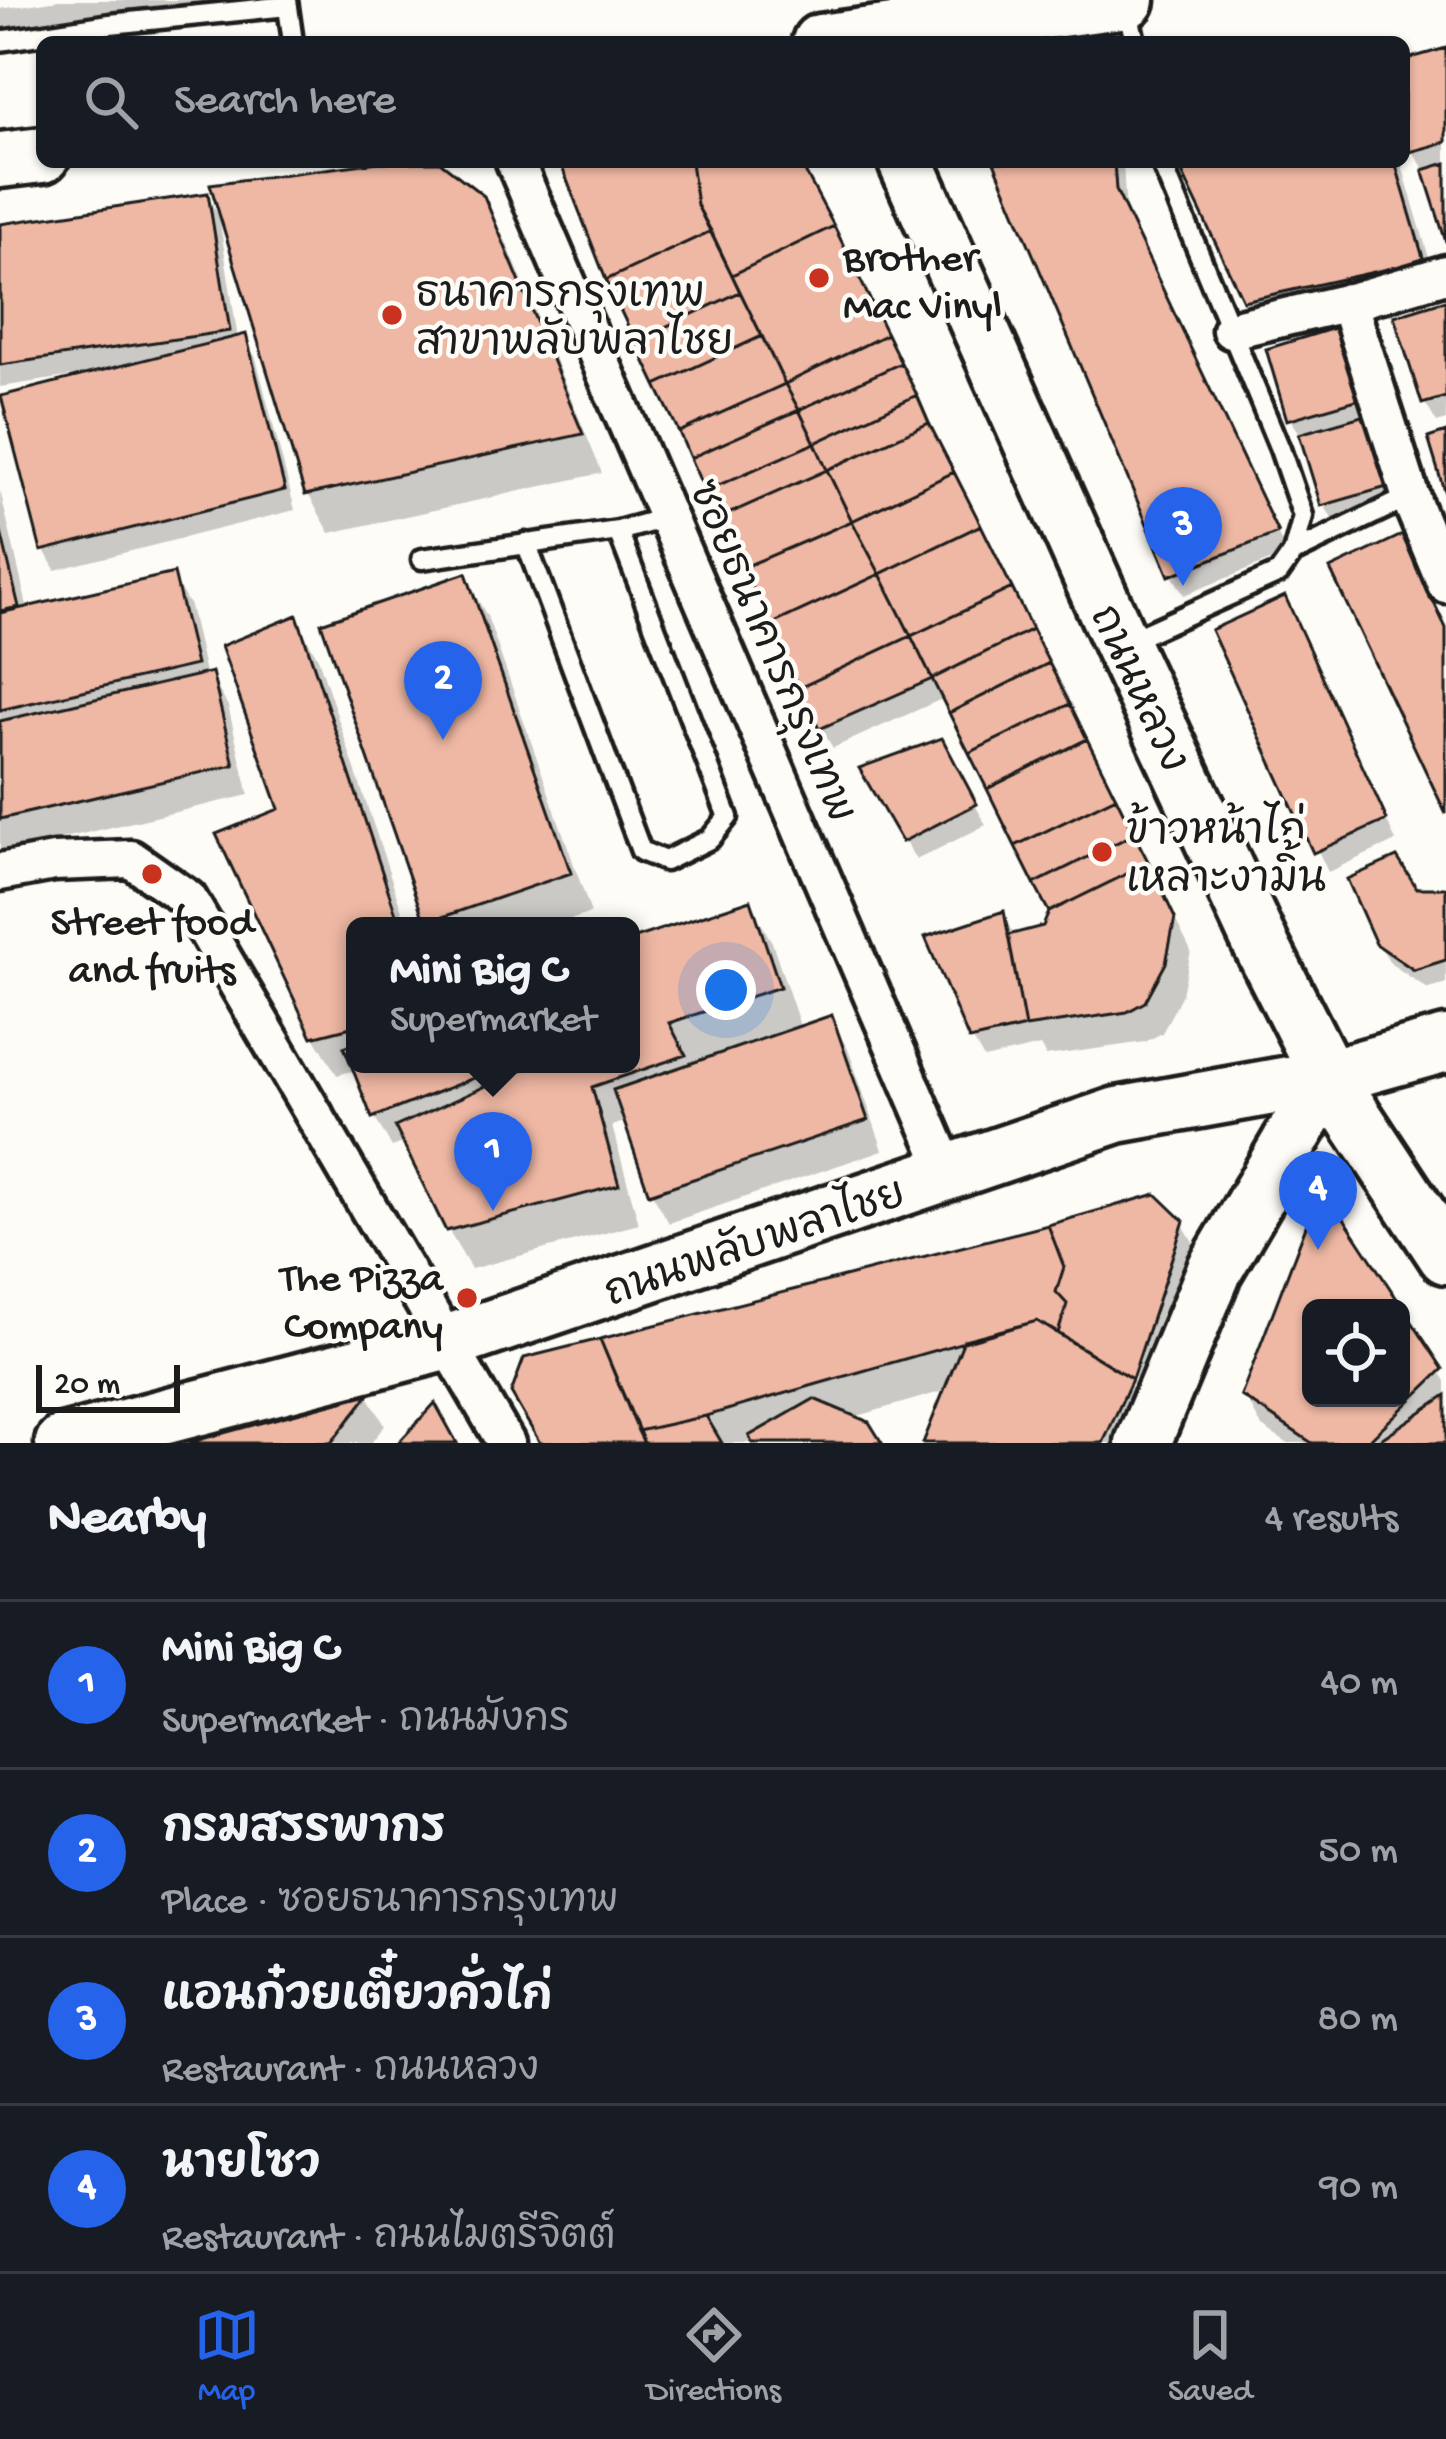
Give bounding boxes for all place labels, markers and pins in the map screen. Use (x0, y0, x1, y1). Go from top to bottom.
place label: Brother Mac Vinyl (842, 237, 1002, 334)
marker: Brother Mac Vinyl (806, 265, 832, 291)
place label: ธนาคารกรุงเทพ สาขาพลับพลาไชย (416, 274, 734, 371)
marker: ธนาคารกรุงเทพ สาขาพลับพลาไชย (379, 302, 405, 328)
pin: 3 (1144, 487, 1222, 586)
pin: 2 (404, 641, 482, 740)
place label: ข้าวหน้าไก่ เหลาะงามิ้น (1126, 800, 1326, 908)
marker: ข้าวหน้าไก่ เหลาะงามิ้น (1089, 839, 1115, 865)
marker: Street food and fruits (139, 861, 165, 887)
place label: Street food and fruits (50, 901, 257, 998)
pin: 1 (454, 1112, 532, 1211)
pin: 4 (1279, 1151, 1357, 1250)
place label: The Pizza Company (278, 1257, 445, 1354)
marker: The Pizza Company (454, 1285, 480, 1311)

